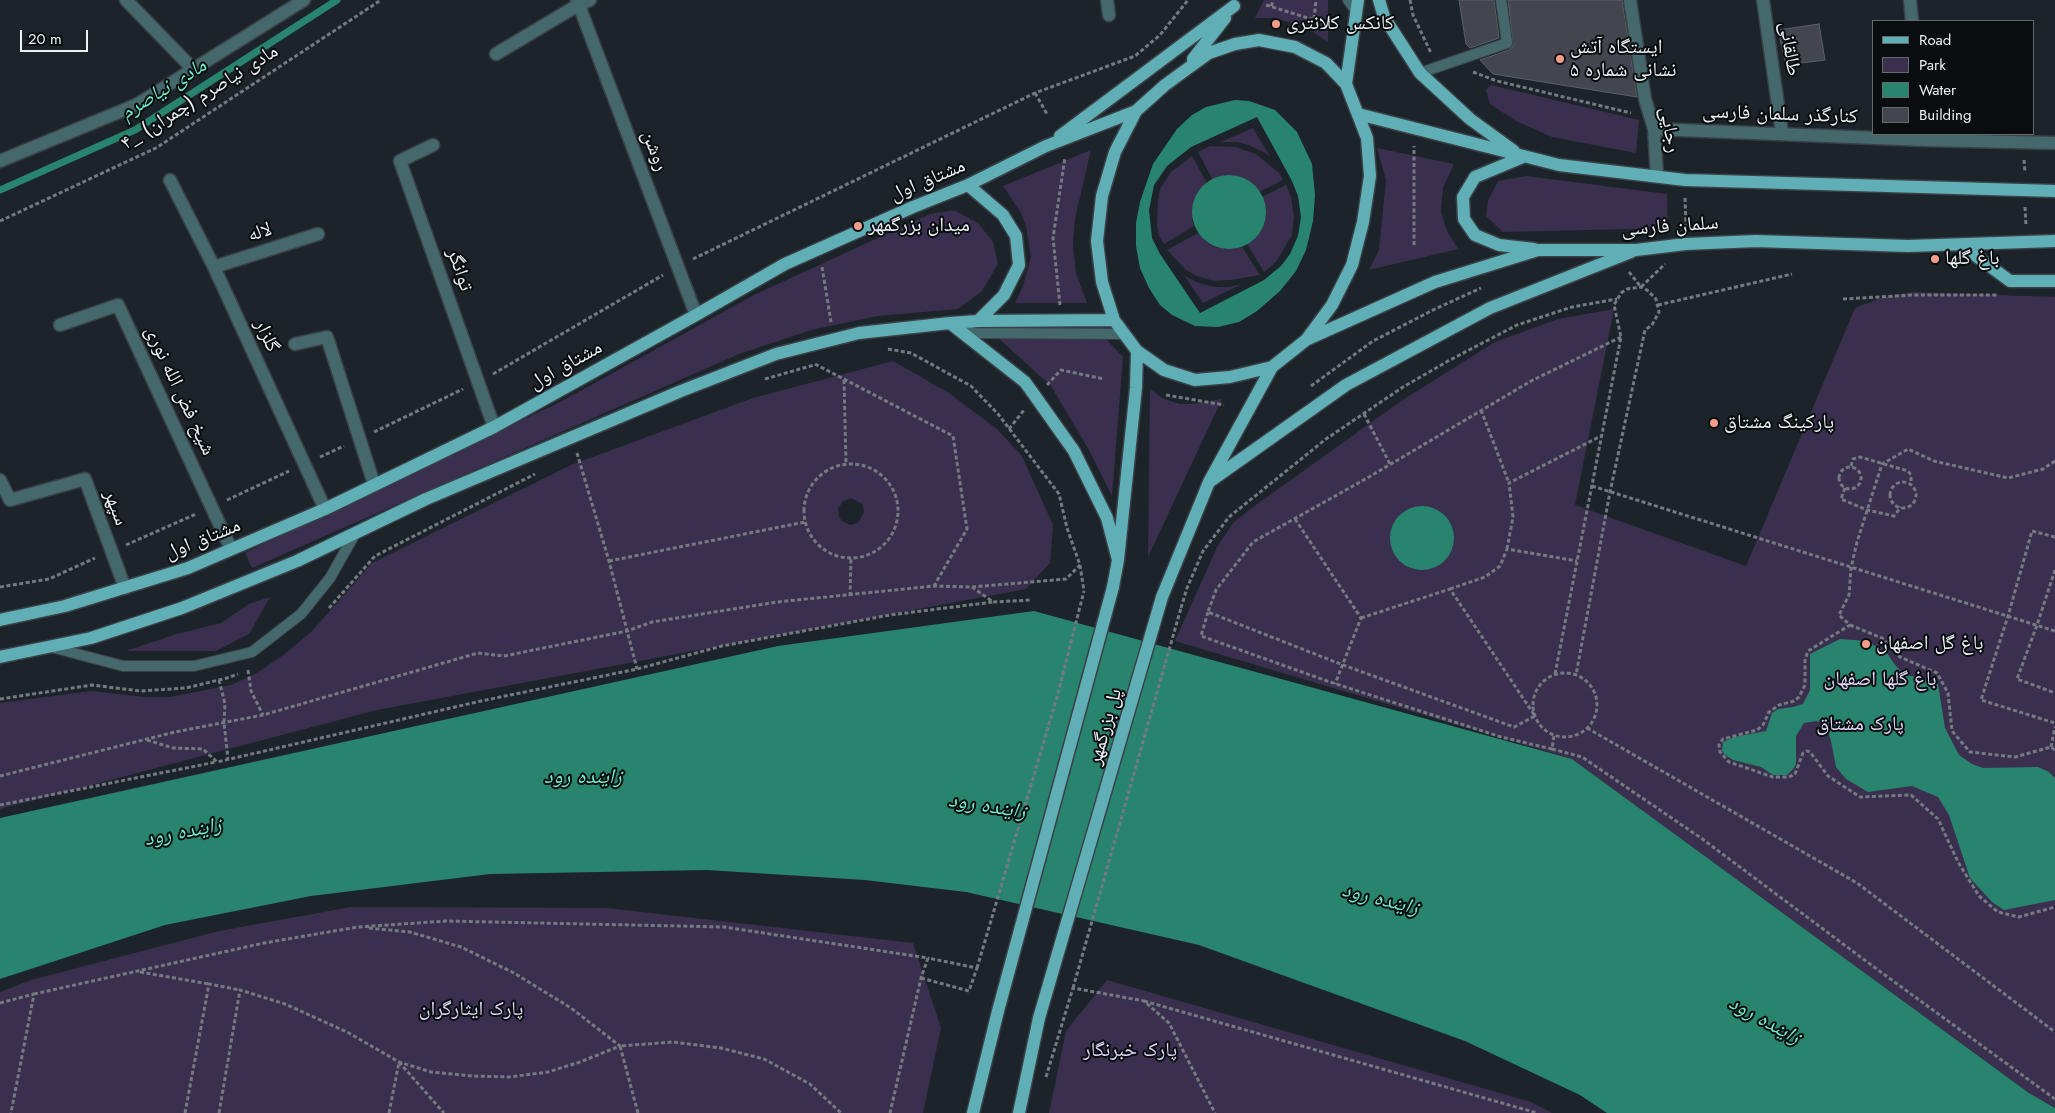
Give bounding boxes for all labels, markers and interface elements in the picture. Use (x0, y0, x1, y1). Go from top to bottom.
place label: کانکس کلانتری (1286, 12, 1394, 36)
marker: کانکس کلانتری (1270, 18, 1282, 30)
scale bar (22, 20, 90, 52)
street label: طالقانی (1773, 20, 1805, 78)
legend (1872, 20, 2035, 135)
text: 20 m (28, 28, 62, 50)
text: Road (1919, 29, 1951, 51)
place label: ایستگاه آتش نشانی شماره ۵ (1570, 36, 1676, 83)
street label: ۴_ مادی نیاصرم (چمران) (117, 40, 283, 156)
marker: ایستگاه آتش نشانی شماره ۵ (1554, 53, 1566, 65)
water label: مادی نیاصرم (116, 54, 212, 126)
text: Park (1919, 54, 1946, 76)
text: Water (1919, 79, 1956, 101)
street label: کنارگذر سلمان فارسی (1702, 100, 1858, 130)
text: Building (1919, 104, 1971, 126)
street label: رجایی (1654, 105, 1684, 155)
street label: روشن (635, 127, 673, 175)
street label: مشتاق اول (887, 154, 969, 208)
street label: سلمان فارسی (1621, 212, 1719, 242)
place label: میدان بزرگمهر (868, 214, 970, 238)
street label: لاله (245, 218, 275, 248)
marker: میدان بزرگمهر (852, 220, 864, 232)
street label: توانگر (441, 245, 477, 295)
place label: باغ گلها (1945, 247, 2000, 271)
marker: باغ گلها (1929, 253, 1941, 265)
street label: گلزار (248, 316, 284, 356)
street label: شیخ فض الله نوری (139, 323, 219, 459)
street label: مشتاق اول (525, 336, 607, 396)
place label: پارکینگ مشتاق (1724, 411, 1834, 435)
marker: پارکینگ مشتاق (1708, 417, 1720, 429)
street label: سپهر (98, 487, 132, 529)
street label: مشتاق اول (162, 514, 244, 566)
place label: باغ گل اصفهان (1876, 632, 1983, 656)
marker: باغ گل اصفهان (1860, 638, 1872, 650)
park label: باغ گلها اصفهان (1823, 668, 1937, 692)
street label: پل بزرگمهر (1084, 686, 1128, 768)
park label: پارک مشتاق (1816, 713, 1904, 737)
water label: زاینده رود (544, 765, 622, 791)
water label: زاینده رود (947, 788, 1027, 826)
water label: زاینده رود (142, 813, 224, 853)
water label: زاینده رود (1339, 878, 1421, 922)
water label: زاینده رود (1724, 991, 1804, 1051)
park label: پارک ایثارگران (419, 998, 523, 1022)
park label: پارک خبرنگار (1083, 1039, 1177, 1063)

